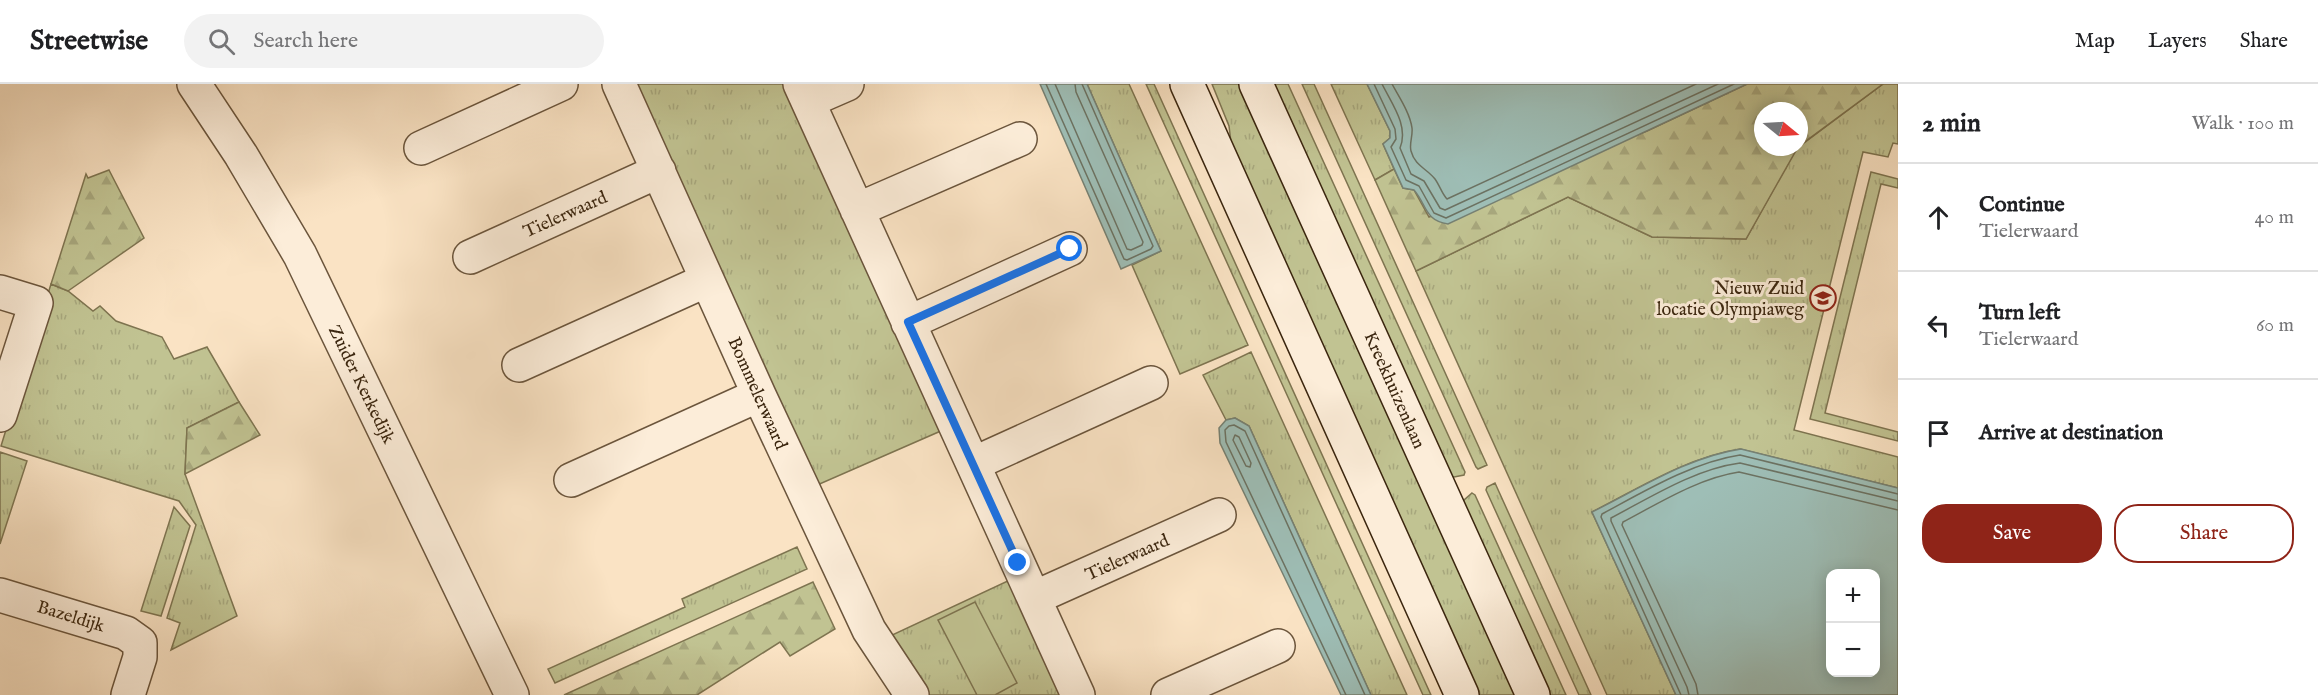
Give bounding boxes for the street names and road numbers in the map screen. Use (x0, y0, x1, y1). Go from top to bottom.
street label: Tielerwaard (520, 187, 611, 244)
street label: Zuider Kerkedijk (322, 322, 399, 448)
street label: Kreekhuizenlaan (1358, 329, 1430, 453)
street label: Bommelerwaard (722, 334, 792, 454)
street label: Tielerwaard (1082, 530, 1173, 587)
street label: Bazeldijk (34, 596, 107, 639)

